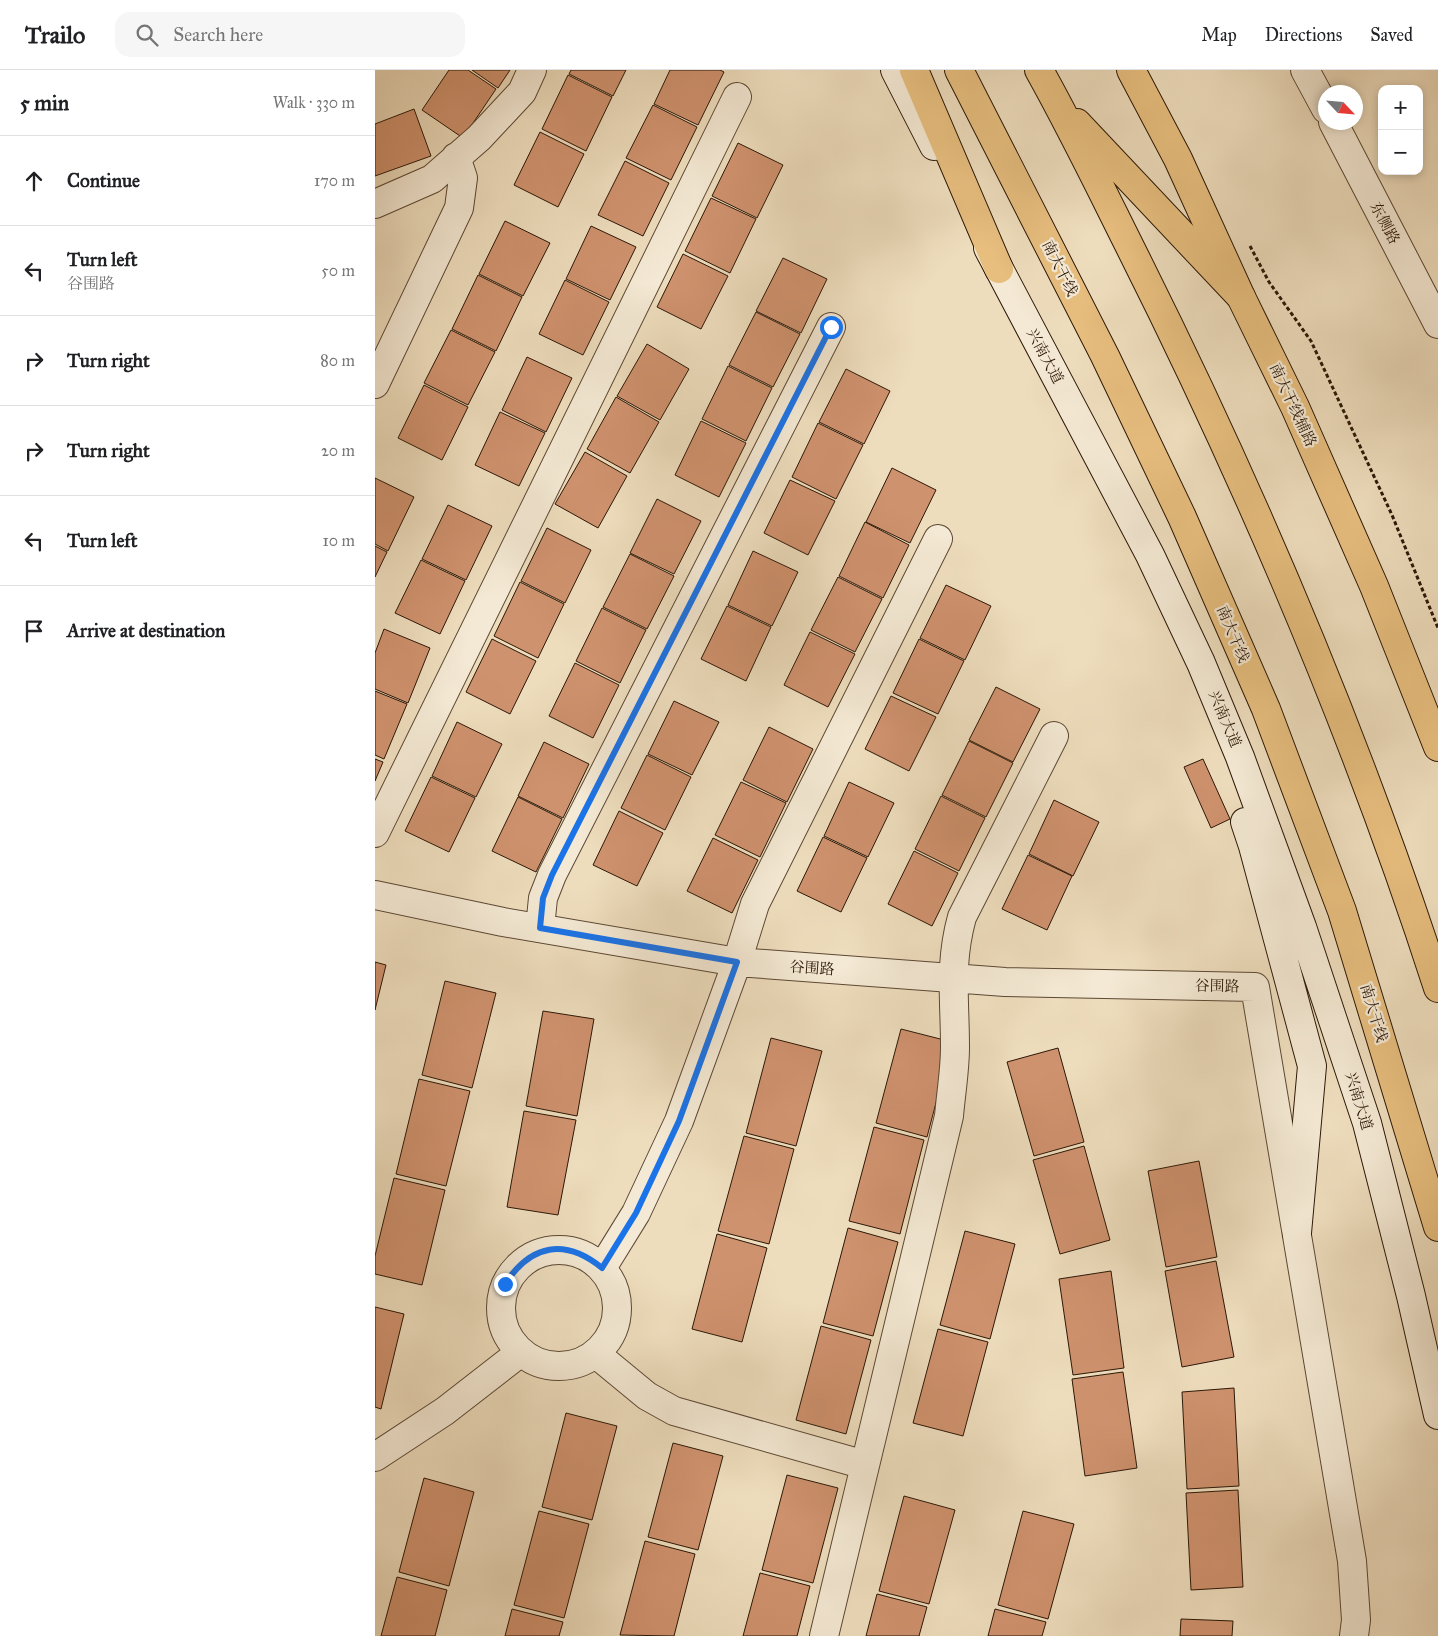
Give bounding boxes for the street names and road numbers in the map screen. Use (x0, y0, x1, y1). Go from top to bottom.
street label: 东侧路 (1366, 199, 1404, 247)
street label: 南大干线 (1038, 237, 1082, 299)
street label: 兴南大道 (1023, 325, 1067, 387)
street label: 南大干线辅路 (1266, 360, 1320, 450)
street label: 南大干线 (1213, 603, 1253, 665)
street label: 兴南大道 (1205, 688, 1245, 750)
street label: 谷围路 (789, 957, 835, 979)
street label: 谷围路 (1194, 977, 1240, 995)
street label: 南大干线 (1357, 982, 1391, 1044)
street label: 兴南大道 (1342, 1070, 1376, 1132)

